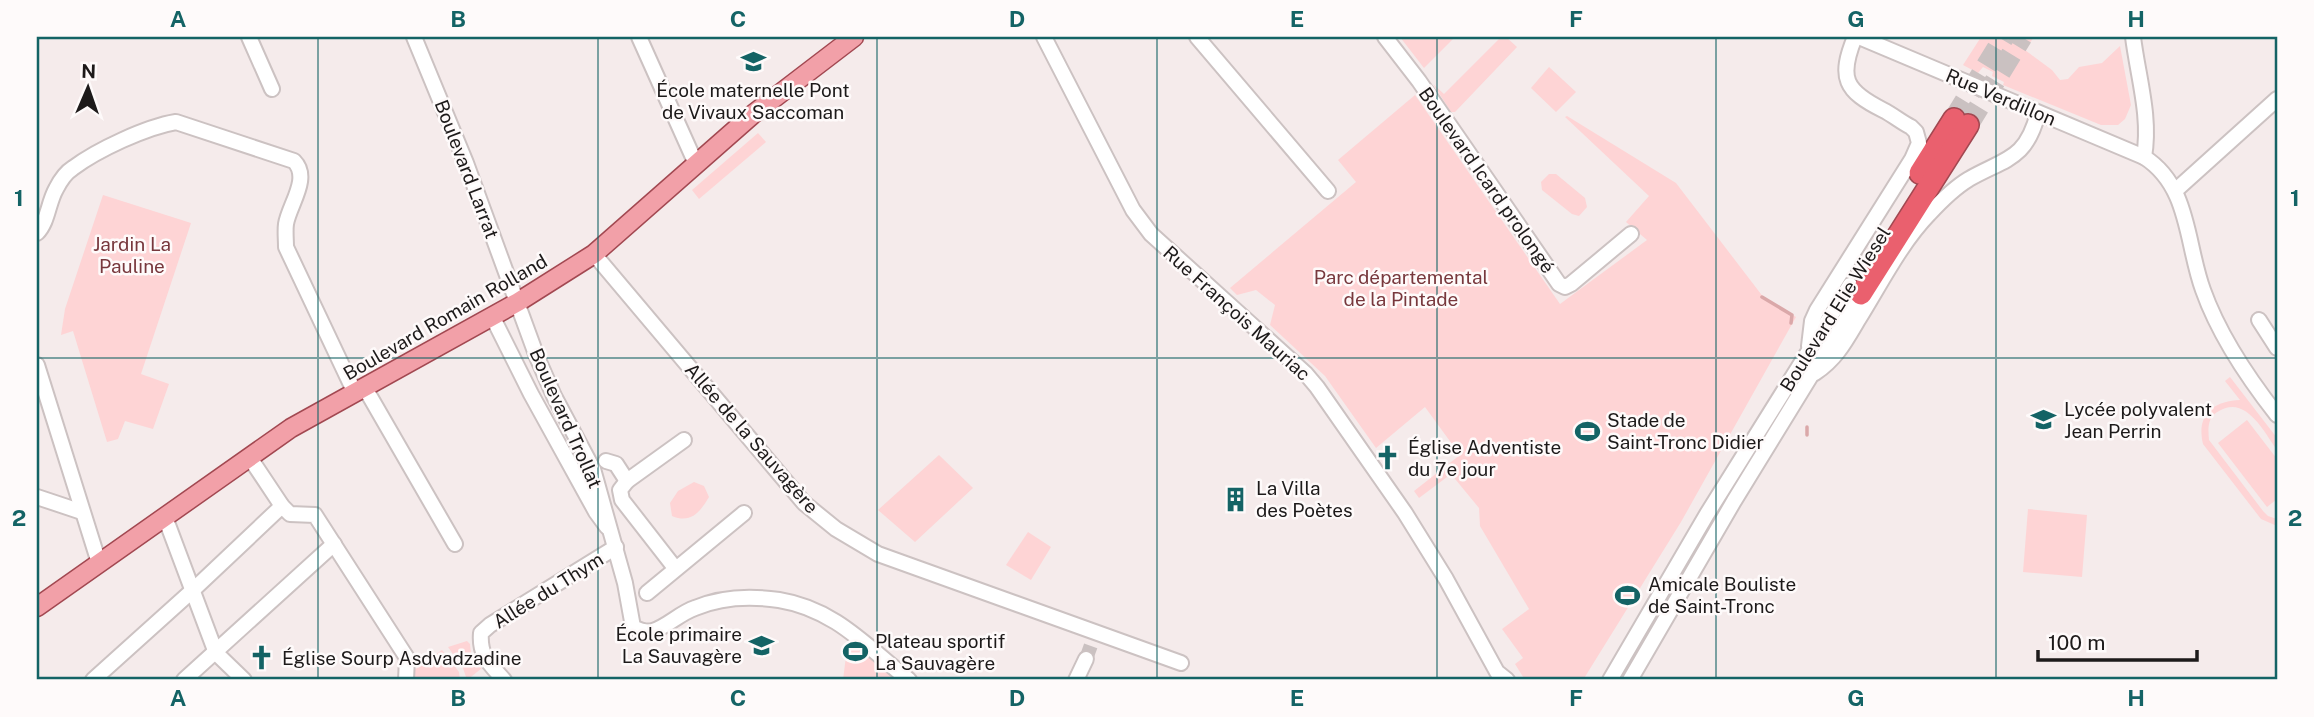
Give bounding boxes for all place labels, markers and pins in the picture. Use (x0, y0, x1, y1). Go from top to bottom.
school or university icon: École maternelle Pont de Vivaux Saccoman (739, 48, 767, 76)
place label: École maternelle Pont de Vivaux Saccoman (656, 79, 850, 123)
place label: Lycée polyvalent Jean Perrin (2064, 398, 2212, 442)
school or university icon: Lycée polyvalent Jean Perrin (2030, 406, 2058, 434)
place label: Stade de Saint-Tronc Didier (1607, 409, 1764, 453)
sports icon: Stade de Saint-Tronc Didier (1573, 417, 1601, 445)
place label: Église Adventiste du 7e jour (1408, 436, 1561, 480)
church icon: Église Adventiste du 7e jour (1374, 444, 1402, 472)
place label: La Villa des Poètes (1256, 477, 1353, 521)
building icon: La Villa des Poètes (1222, 485, 1250, 513)
place label: Amicale Bouliste de Saint-Tronc (1648, 573, 1796, 617)
sports icon: Amicale Bouliste de Saint-Tronc (1614, 581, 1642, 609)
place label: École primaire La Sauvagère (615, 623, 742, 667)
place label: Plateau sportif La Sauvagère (875, 630, 1005, 674)
school or university icon: École primaire La Sauvagère (748, 631, 776, 659)
sports icon: Plateau sportif La Sauvagère (841, 638, 869, 666)
church icon: Église Sourp Asdvadzadine (248, 644, 276, 672)
place label: Église Sourp Asdvadzadine (282, 647, 522, 669)

